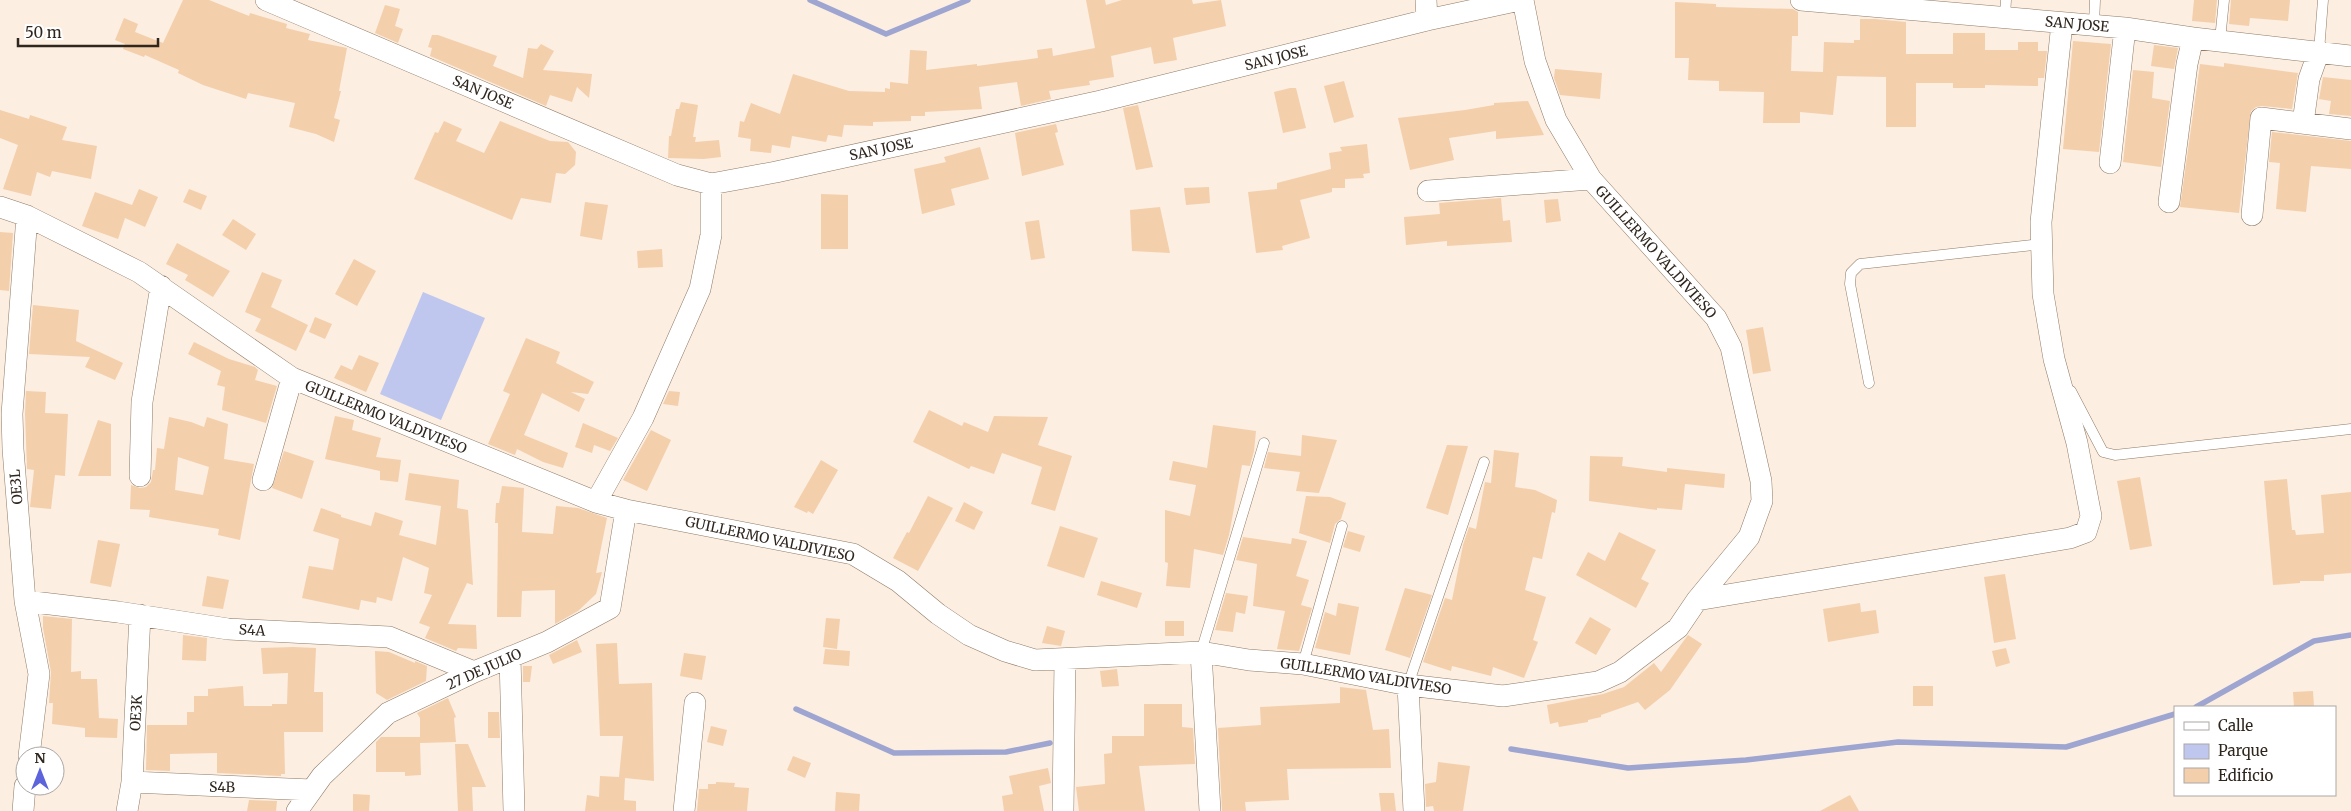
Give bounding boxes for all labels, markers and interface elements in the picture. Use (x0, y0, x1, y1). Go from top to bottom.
street label: SAN JOSE (2044, 12, 2110, 36)
scale bar (18, 15, 158, 47)
text: 50 m (25, 23, 62, 42)
street label: SAN JOSE (1243, 41, 1309, 75)
street label: SAN JOSE (450, 71, 516, 113)
street label: SAN JOSE (848, 133, 914, 164)
street label: GUILLERMO VALDIVIESO (1591, 182, 1721, 322)
street label: GUILLERMO VALDIVIESO (302, 376, 470, 458)
street label: OE3L (5, 469, 26, 505)
street label: GUILLERMO VALDIVIESO (684, 512, 856, 566)
street label: S4A (238, 620, 266, 640)
street label: 27 DE JULIO (444, 644, 524, 694)
street label: GUILLERMO VALDIVIESO (1279, 654, 1453, 698)
street label: OE3K (126, 694, 146, 732)
legend (2174, 706, 2336, 796)
text: Calle (2218, 716, 2253, 735)
text: Parque (2218, 741, 2268, 760)
north arrow (15, 746, 65, 796)
text: N (34, 749, 46, 767)
text: Edificio (2218, 766, 2274, 785)
street label: S4B (209, 778, 235, 796)

